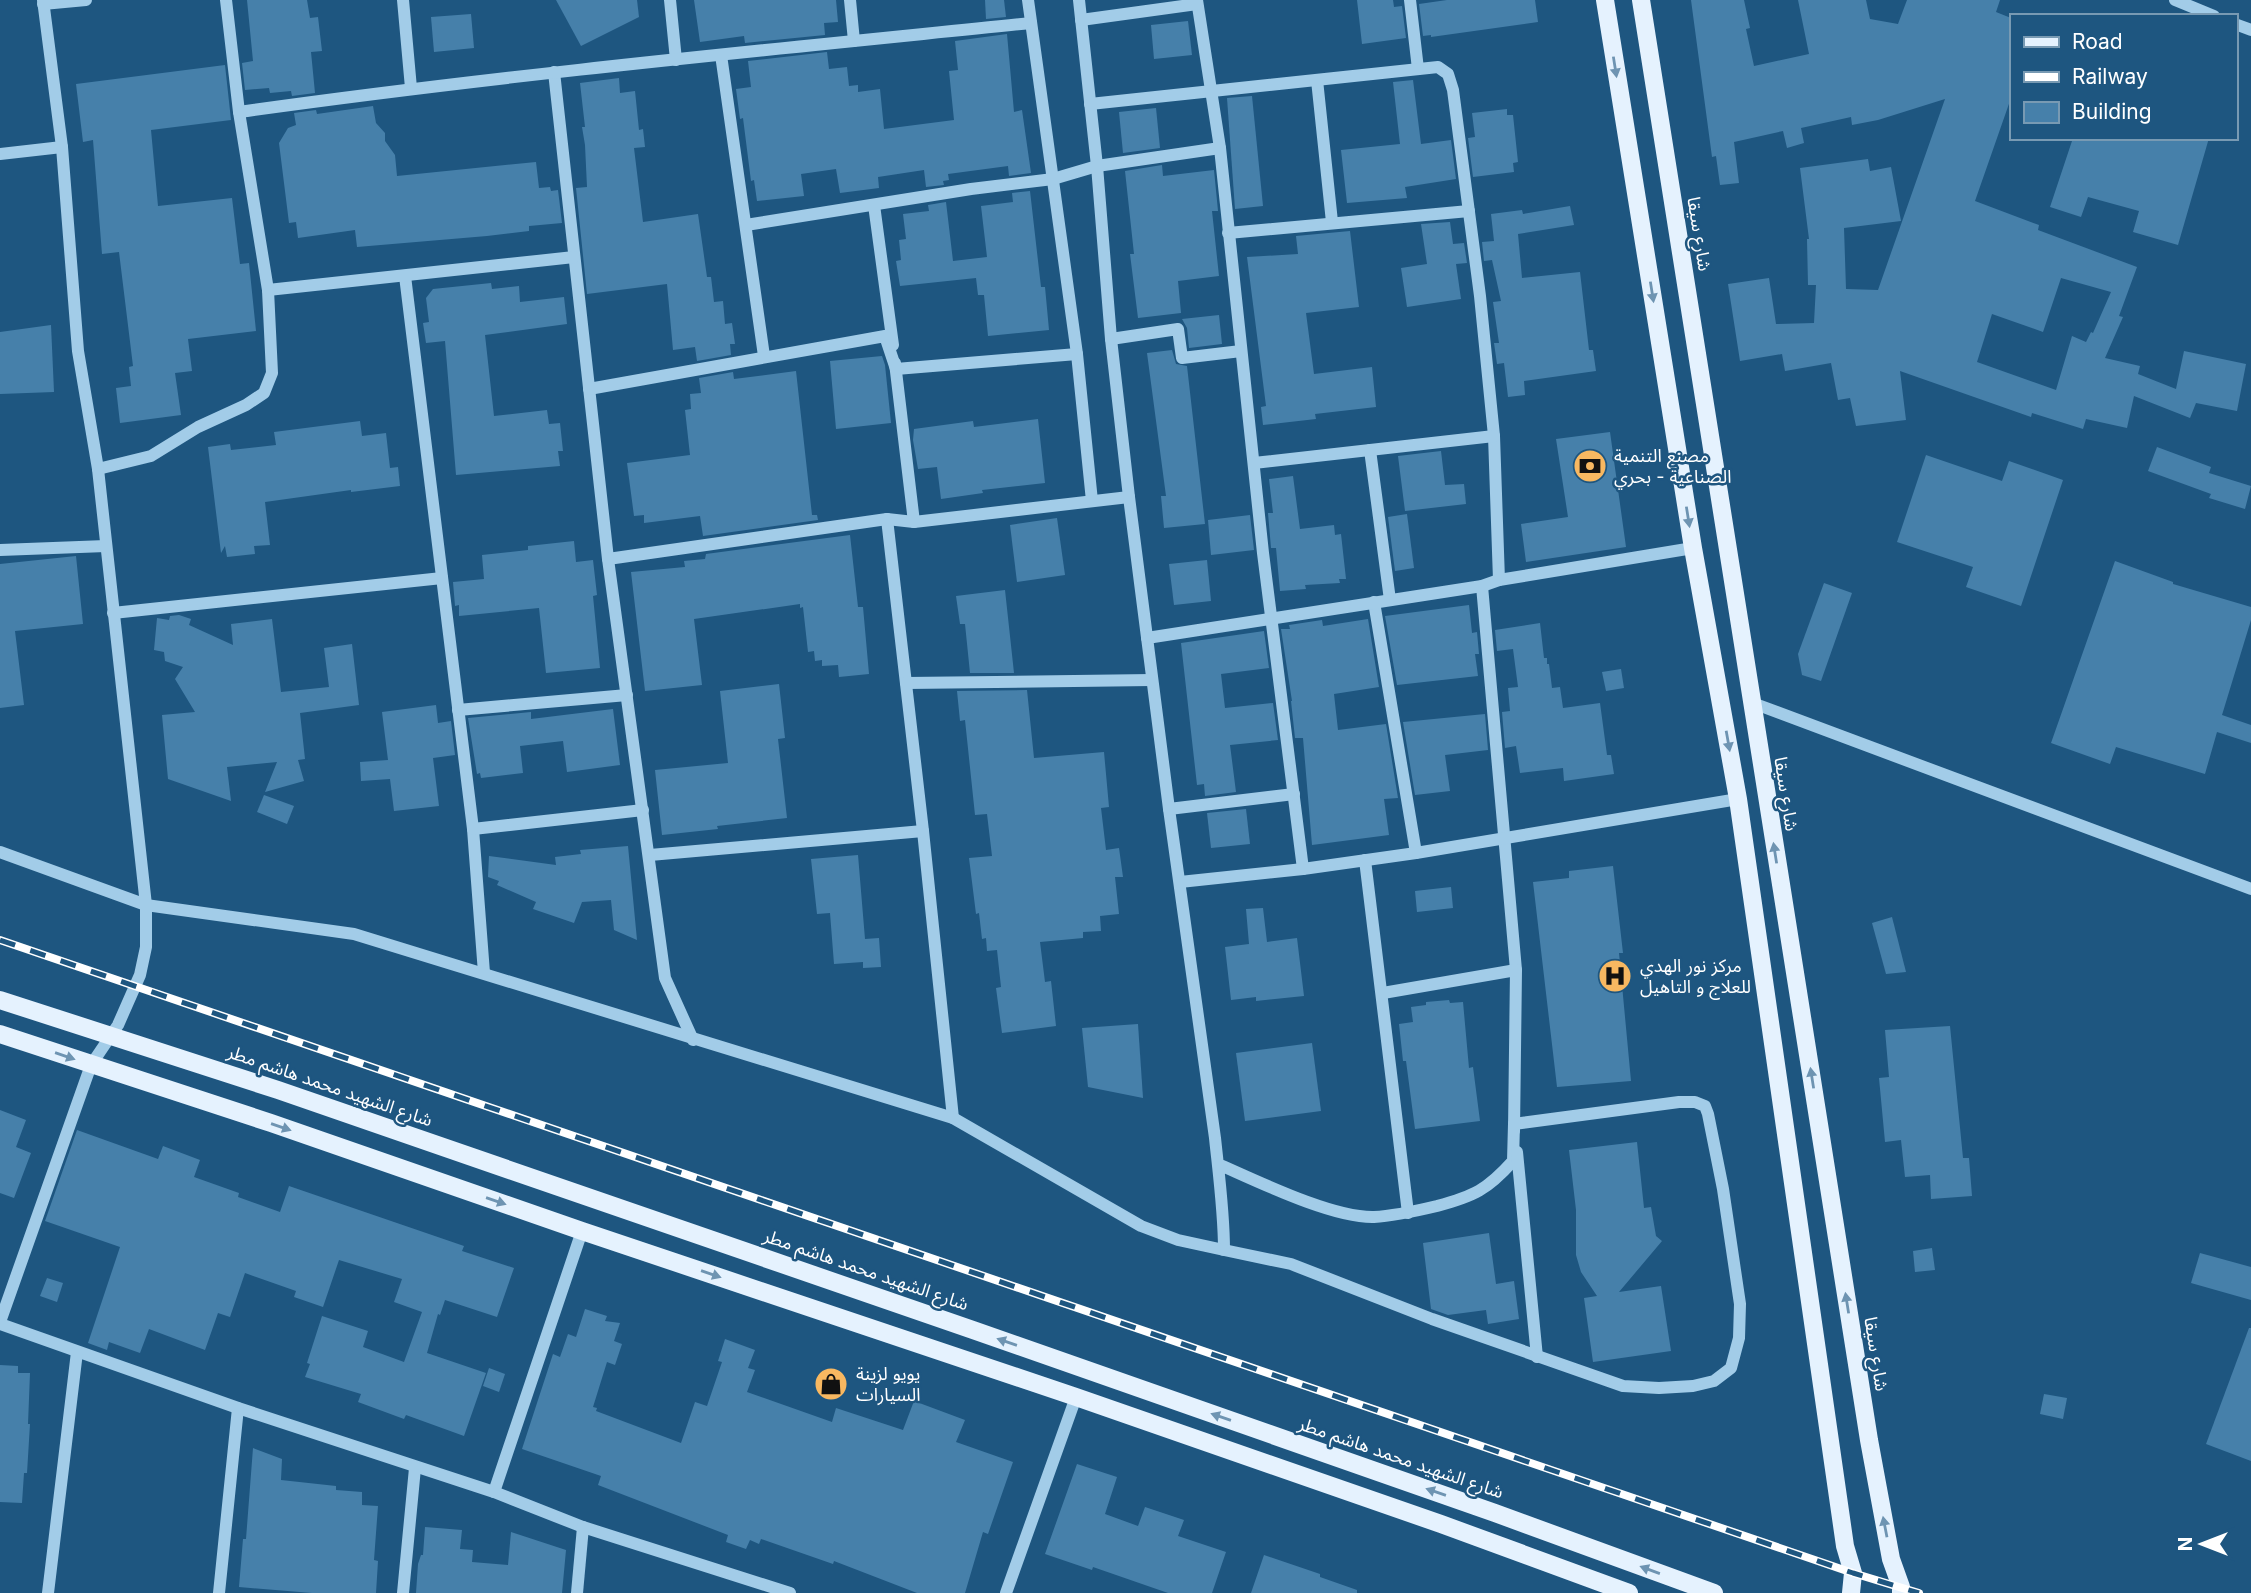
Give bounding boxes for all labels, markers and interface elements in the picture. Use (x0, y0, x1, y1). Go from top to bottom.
legend (2010, 14, 2237, 140)
text: Road (2072, 29, 2123, 54)
one-way arrow (1610, 56, 1621, 78)
text: Railway (2072, 64, 2148, 89)
text: Building (2072, 99, 2152, 124)
street label: شارع سيقا (1679, 195, 1716, 273)
one-way arrow (1647, 281, 1658, 303)
place label: مصنع التنمية الصناعية - بحري (1614, 445, 1732, 490)
bank icon: مصنع التنمية الصناعية - بحري (1571, 447, 1609, 485)
one-way arrow (1683, 506, 1694, 528)
one-way arrow (1722, 730, 1733, 752)
street label: شارع سيقا (1766, 755, 1803, 833)
one-way arrow (1769, 842, 1780, 864)
place label: مركز نور الهدي للعلاج و التاهيل (1640, 955, 1751, 1000)
hospital icon: مركز نور الهدي للعلاج و التاهيل (1596, 957, 1634, 995)
street label: شارع الشهيد محمد هاشم مطر (223, 1040, 435, 1134)
one-way arrow (54, 1051, 75, 1062)
one-way arrow (1806, 1067, 1817, 1089)
one-way arrow (271, 1122, 292, 1133)
one-way arrow (485, 1196, 506, 1207)
street label: شارع الشهيد محمد هاشم مطر (759, 1224, 971, 1318)
one-way arrow (701, 1270, 722, 1280)
one-way arrow (1841, 1292, 1852, 1314)
street label: شارع سيقا (1856, 1315, 1893, 1393)
one-way arrow (996, 1336, 1017, 1347)
place label: يويو لزينة السيارات (856, 1363, 921, 1406)
shop icon: يويو لزينة السيارات (812, 1365, 850, 1403)
one-way arrow (1211, 1411, 1232, 1422)
street label: شارع الشهيد محمد هاشم مطر (1294, 1412, 1506, 1506)
one-way arrow (1425, 1486, 1446, 1497)
north arrow (2167, 1509, 2237, 1579)
one-way arrow (1880, 1516, 1891, 1538)
text: N (2174, 1537, 2197, 1551)
one-way arrow (1639, 1564, 1660, 1575)

